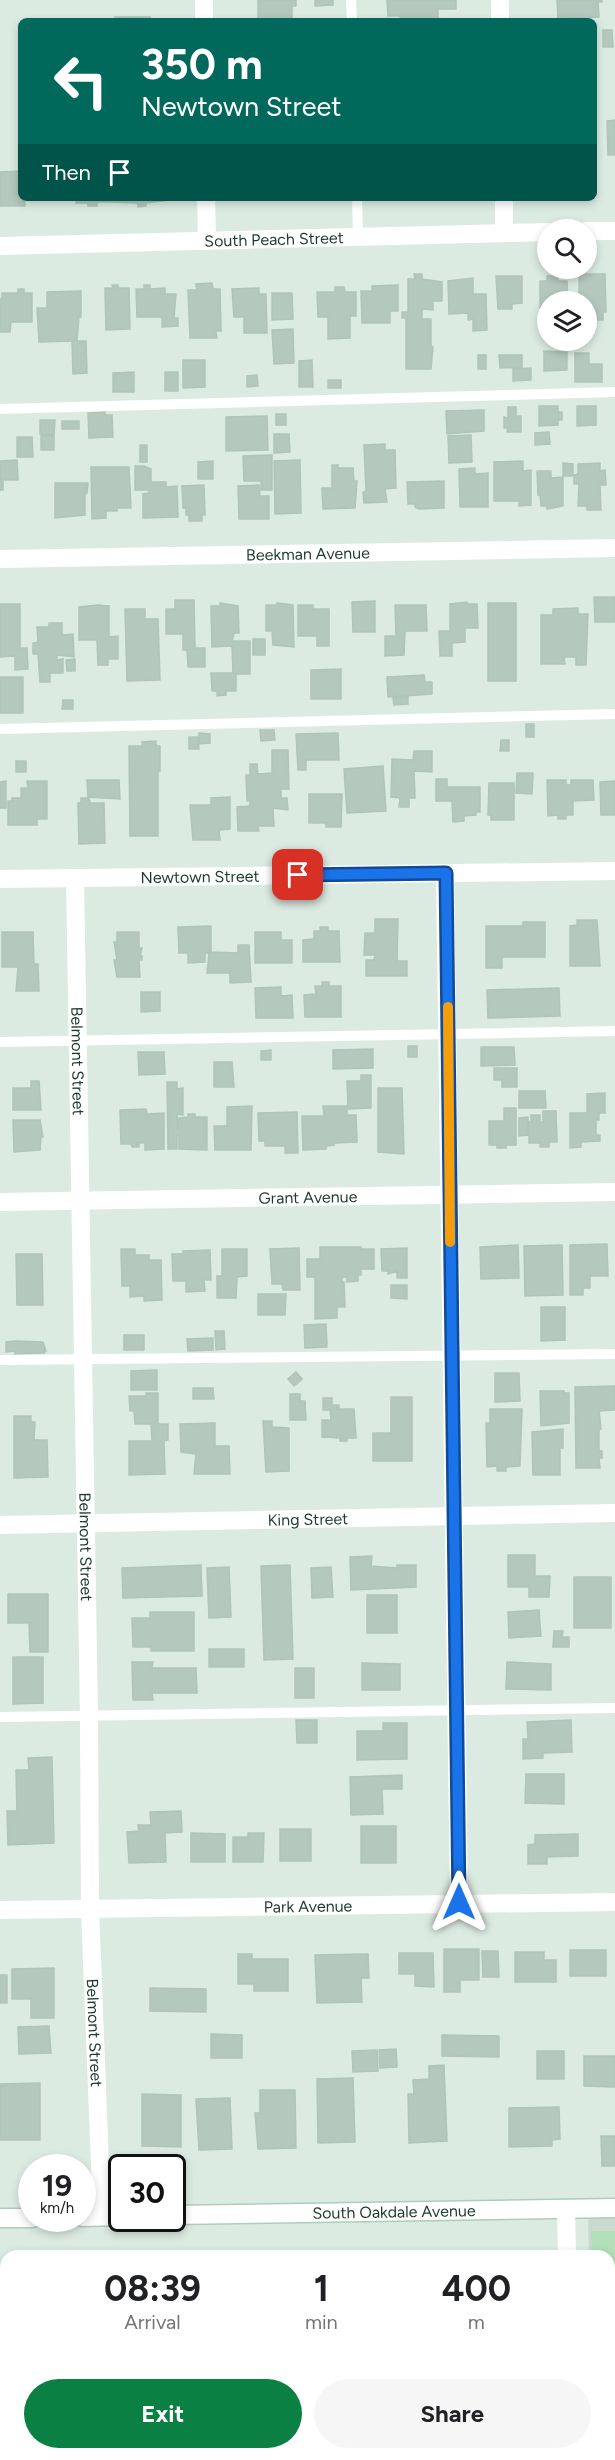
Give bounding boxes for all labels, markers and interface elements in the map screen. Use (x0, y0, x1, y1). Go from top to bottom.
text: 350 m (141, 39, 263, 90)
icon: left (42, 42, 120, 120)
text: Newtown Street (141, 90, 341, 123)
icon: arrive (103, 156, 136, 189)
text: Then (42, 159, 91, 186)
map controls (537, 219, 597, 351)
button: search (537, 219, 597, 279)
street label: South Peach Street (204, 228, 344, 250)
button: layers (537, 291, 597, 351)
street label: Beekman Avenue (246, 543, 370, 564)
pin (272, 849, 323, 900)
icon: arrive (281, 858, 314, 891)
street label: Newtown Street (140, 866, 260, 887)
street label: Belmont Street (68, 1006, 88, 1116)
street label: Grant Avenue (258, 1187, 358, 1207)
street label: Belmont Street (76, 1492, 97, 1601)
street label: King Street (267, 1509, 348, 1529)
position arrow (427, 1870, 491, 1934)
street label: Park Avenue (264, 1896, 353, 1916)
street label: Belmont Street (83, 1978, 106, 2088)
speed limit sign: 30 (108, 2154, 186, 2232)
text: 19 (42, 2167, 72, 2204)
text: km/h (40, 2199, 74, 2217)
street label: South Oakdale Avenue (312, 2201, 476, 2222)
text: 08:39 (104, 2267, 201, 2310)
text: 1 (314, 2267, 329, 2310)
text: 400 (442, 2267, 511, 2310)
text: Arrival (124, 2310, 181, 2334)
text: min (305, 2310, 338, 2334)
text: m (468, 2310, 485, 2334)
button: Exit (24, 2379, 302, 2448)
button: Share (314, 2379, 591, 2448)

